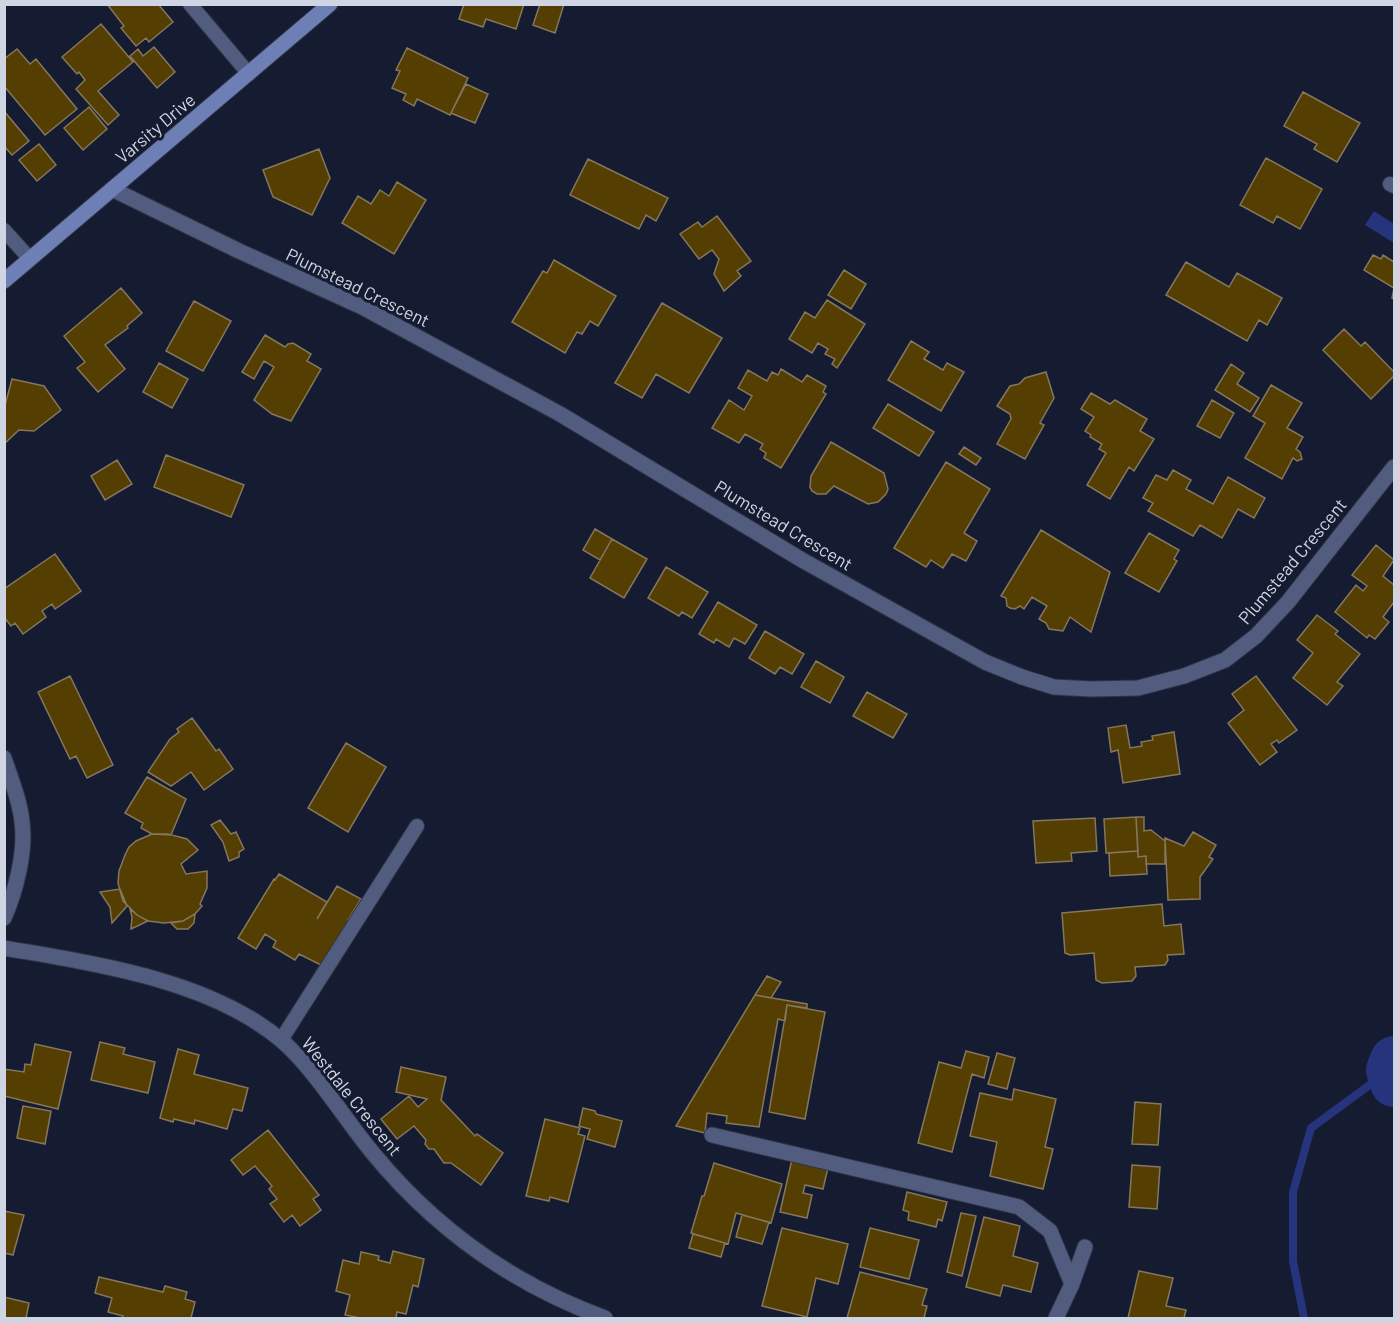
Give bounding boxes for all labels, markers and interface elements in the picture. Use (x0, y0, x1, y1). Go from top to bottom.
street label: Varsity Drive (111, 88, 199, 168)
street label: Plumstead Crescent (283, 243, 433, 331)
street label: Plumstead Crescent (711, 475, 857, 575)
street label: Plumstead Crescent (1233, 494, 1351, 628)
street label: Westdale Crescent (297, 1032, 407, 1160)

